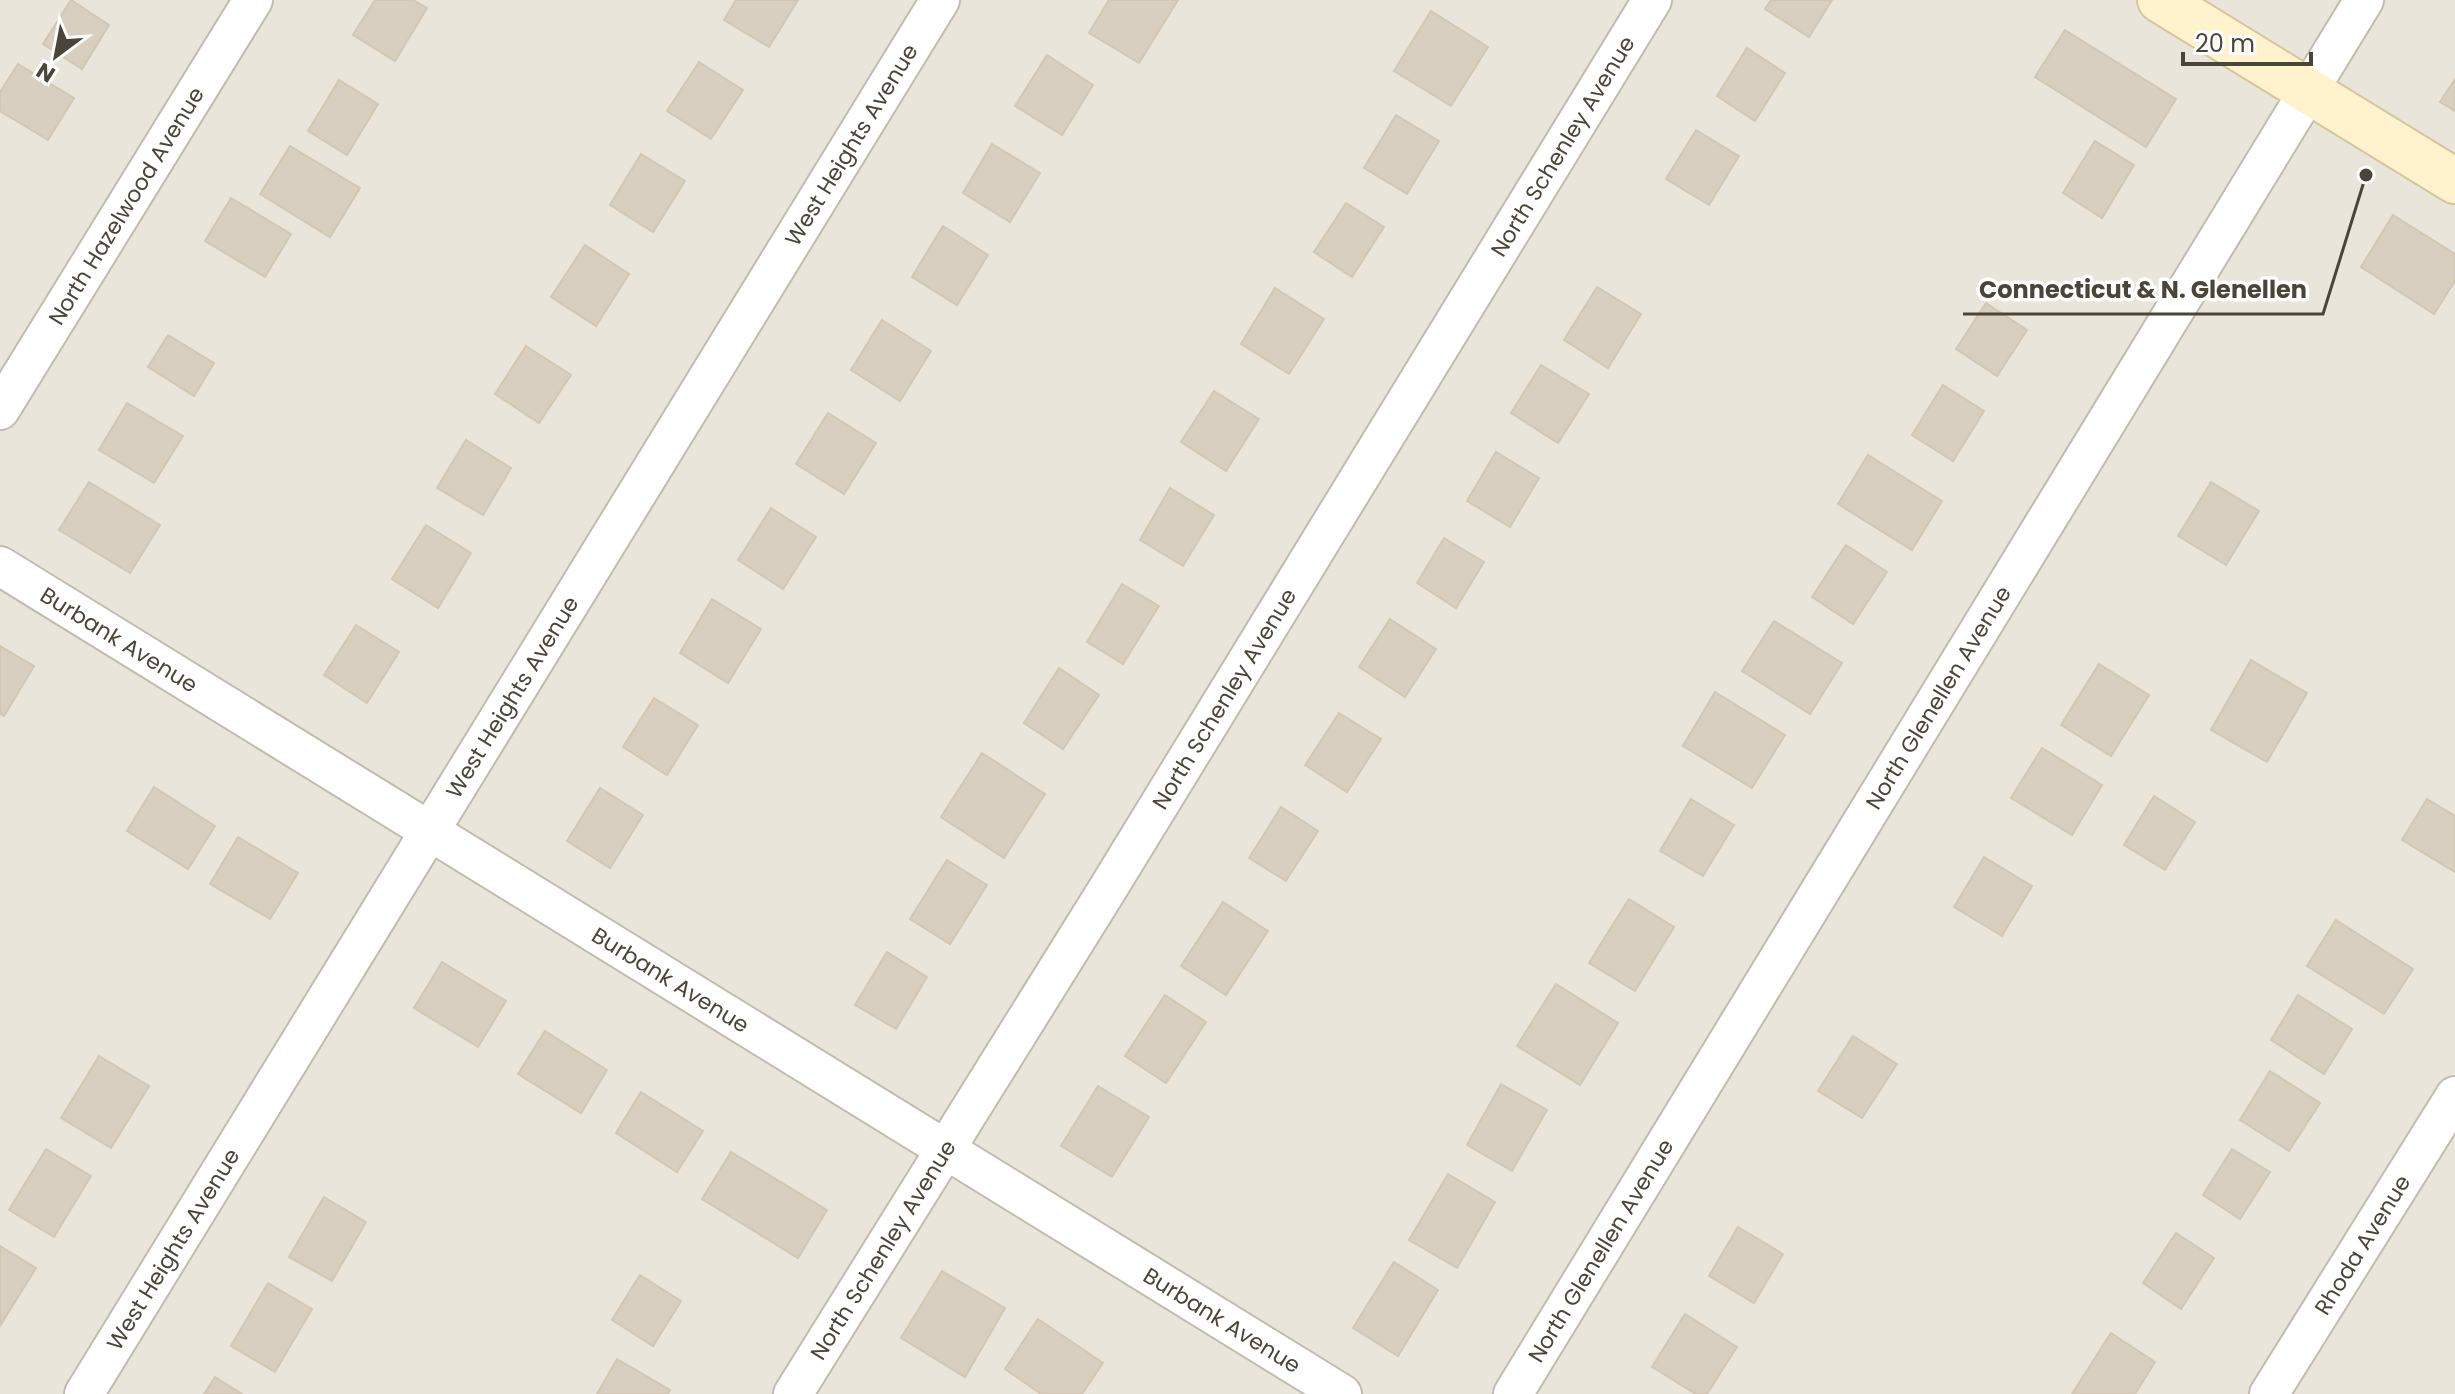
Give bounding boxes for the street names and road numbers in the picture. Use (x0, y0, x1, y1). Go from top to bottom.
street label: North Schenley Avenue (1483, 30, 1642, 263)
street label: West Heights Avenue (778, 38, 925, 252)
street label: North Hazelwood Avenue (41, 81, 212, 331)
street label: Burbank Avenue (34, 580, 203, 700)
street label: North Glenellen Avenue (1858, 580, 2019, 815)
street label: North Schenley Avenue (1145, 583, 1304, 815)
street label: West Heights Avenue (439, 590, 586, 804)
street label: Burbank Avenue (586, 920, 755, 1041)
street label: North Glenellen Avenue (1521, 1133, 1681, 1369)
street label: North Schenley Avenue (803, 1134, 964, 1366)
street label: West Heights Avenue (100, 1143, 247, 1356)
street label: Rhoda Avenue (2307, 1169, 2418, 1321)
street label: Burbank Avenue (1137, 1260, 1306, 1381)

